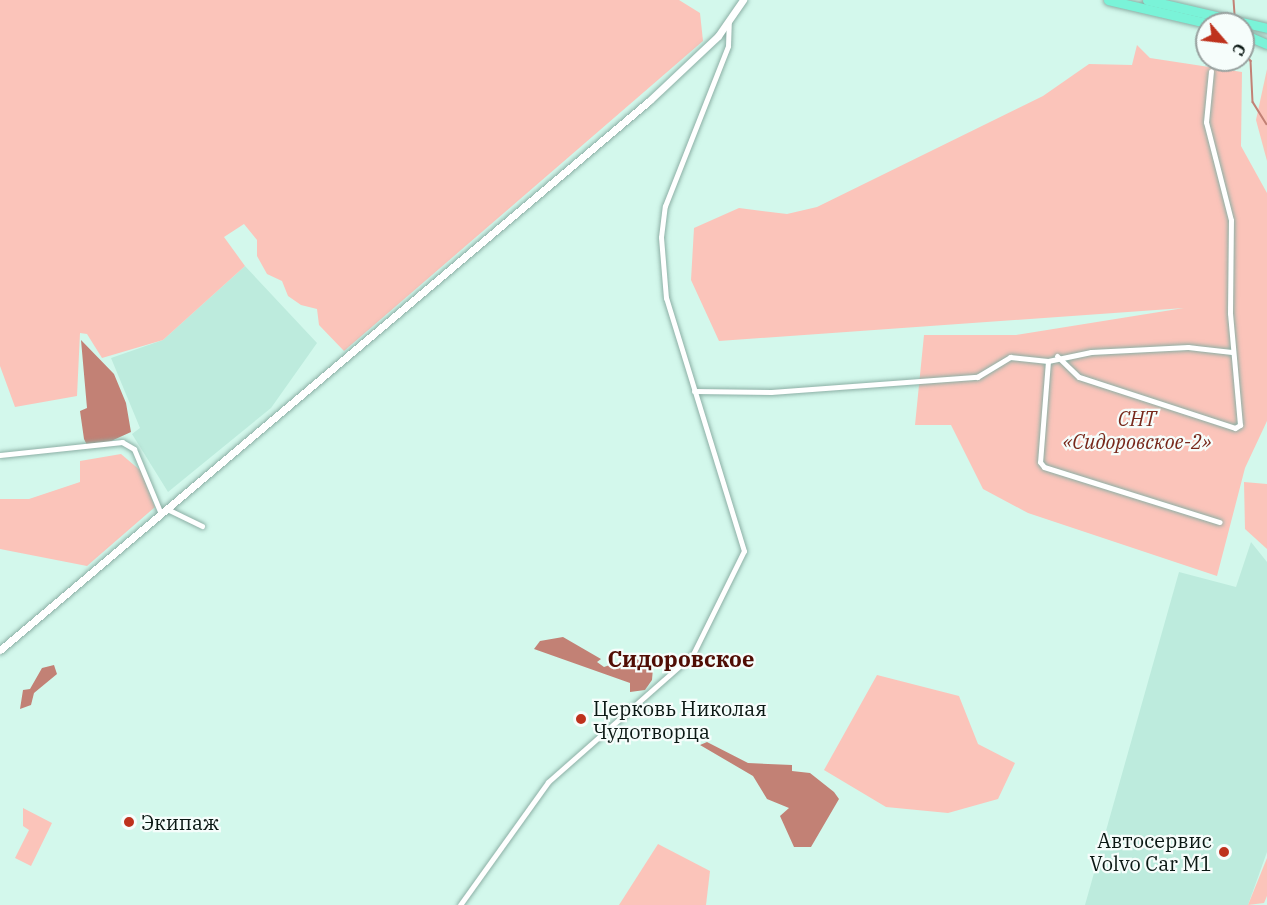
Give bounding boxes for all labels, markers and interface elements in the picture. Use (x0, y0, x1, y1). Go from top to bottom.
north arrow (1195, 12, 1255, 72)
text: С (1228, 40, 1250, 59)
park label: СНТ «Сидоровское-2» (1063, 407, 1211, 454)
district label: Сидоровское (607, 646, 755, 672)
place label: Церковь Николая Чудотворца (593, 696, 767, 743)
marker: Церковь Николая Чудотворца (574, 712, 588, 726)
place label: Экипаж (141, 810, 219, 834)
marker: Экипаж (122, 815, 136, 829)
place label: Автосервис Volvo Car M1 (1090, 828, 1212, 875)
marker: Автосервис Volvo Car M1 (1217, 845, 1231, 859)

